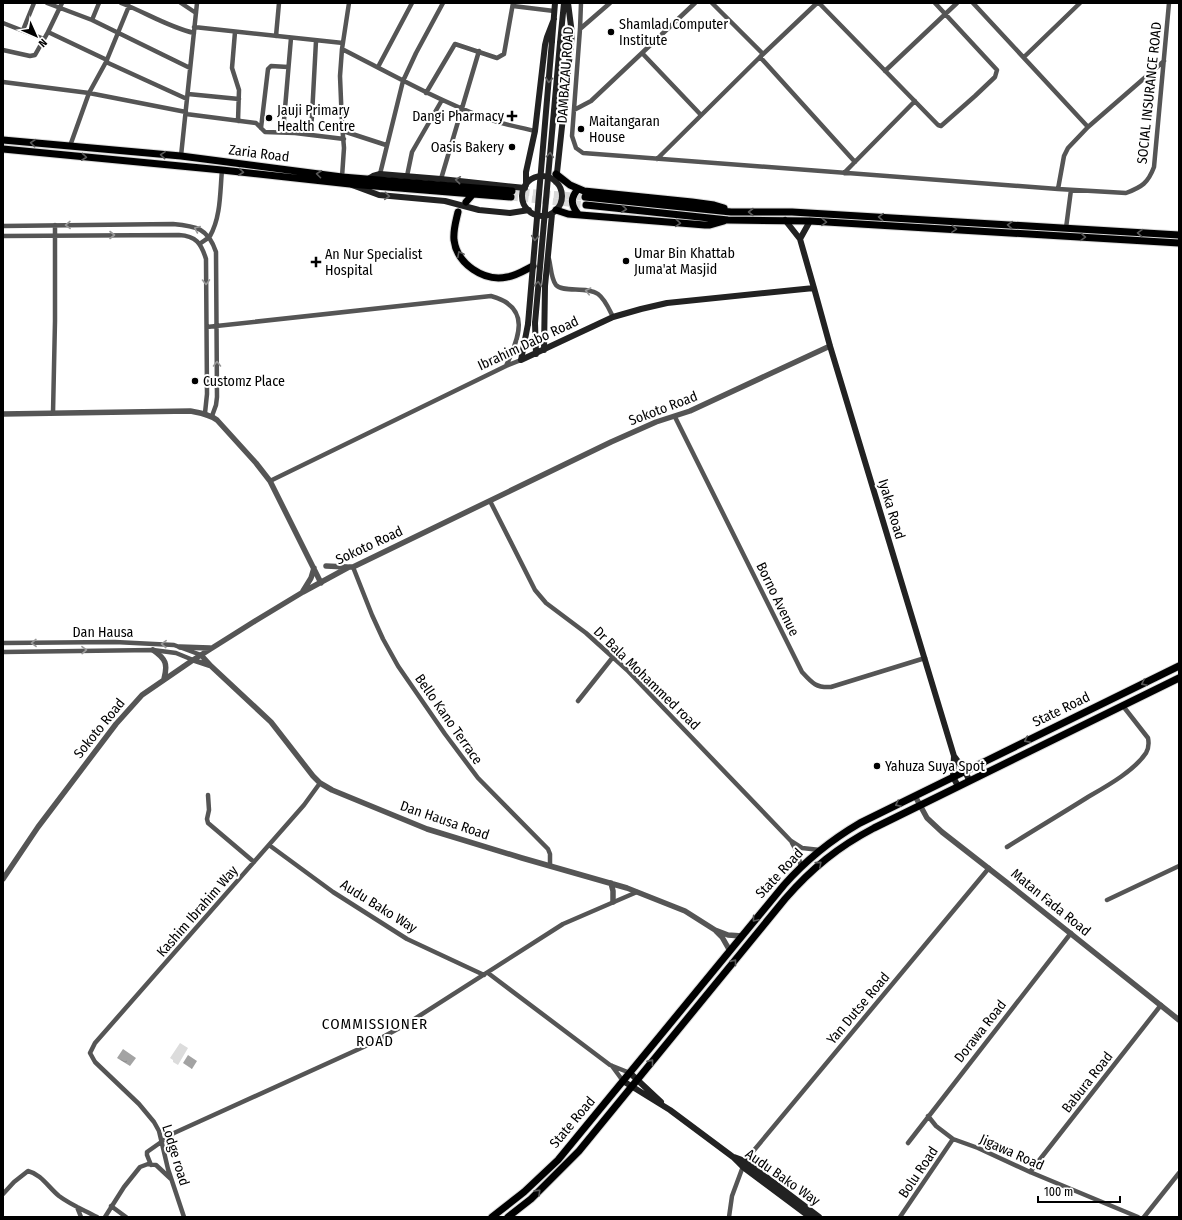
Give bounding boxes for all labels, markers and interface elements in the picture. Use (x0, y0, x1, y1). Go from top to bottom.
north arrow (16, 16, 56, 56)
place label: Shamlad Computer Institute (619, 16, 728, 49)
street label: SOCIAL INSURANCE ROAD (1134, 21, 1165, 165)
street label: DAMBAZAU ROAD (554, 26, 577, 124)
marker: Shamlad Computer Institute (606, 27, 616, 37)
text: N (36, 36, 50, 50)
one-way arrow (544, 77, 553, 83)
place label: Jauji Primary Health Centre (277, 102, 355, 135)
place label: Dangi Pharmacy (412, 108, 505, 125)
marker: Dangi Pharmacy (507, 111, 517, 121)
marker: Jauji Primary Health Centre (264, 113, 274, 123)
place label: Maitangaran House (589, 113, 660, 146)
marker: Maitangaran House (576, 124, 586, 134)
one-way arrow (30, 138, 36, 147)
place label: Oasis Bakery (431, 139, 505, 156)
street label: Zaria Road (228, 141, 290, 166)
marker: Oasis Bakery (507, 142, 517, 152)
one-way arrow (160, 150, 166, 159)
one-way arrow (81, 152, 87, 161)
one-way arrow (545, 152, 554, 158)
one-way arrow (238, 167, 244, 176)
one-way arrow (316, 170, 323, 179)
one-way arrow (455, 176, 461, 185)
one-way arrow (384, 192, 390, 201)
one-way arrow (621, 204, 627, 213)
one-way arrow (748, 208, 754, 216)
one-way arrow (878, 213, 884, 221)
one-way arrow (821, 217, 827, 226)
one-way arrow (675, 218, 681, 227)
one-way arrow (1007, 220, 1013, 229)
one-way arrow (65, 221, 71, 229)
one-way arrow (193, 225, 200, 233)
one-way arrow (951, 225, 957, 234)
one-way arrow (1137, 229, 1143, 237)
one-way arrow (109, 231, 115, 239)
one-way arrow (1080, 233, 1086, 242)
one-way arrow (531, 235, 540, 241)
place label: Umar Bin Khattab Juma'at Masjid (634, 245, 735, 278)
place label: An Nur Specialist Hospital (325, 246, 423, 279)
one-way arrow (457, 251, 465, 258)
marker: An Nur Specialist Hospital (310, 256, 322, 268)
marker: Umar Bin Khattab Juma'at Masjid (621, 256, 631, 266)
one-way arrow (202, 279, 210, 285)
one-way arrow (534, 281, 543, 287)
one-way arrow (585, 287, 591, 295)
street label: Ibrahim Dabo Road (475, 313, 581, 374)
one-way arrow (213, 361, 221, 367)
place label: Customz Place (203, 373, 285, 390)
marker: Customz Place (190, 376, 200, 386)
street label: Sokoto Road (626, 388, 700, 429)
street label: Iyaka Road (874, 477, 909, 541)
street label: Sokoto Road (333, 523, 405, 568)
street label: Borno Avenue (752, 560, 803, 639)
street label: Dr Bala Mohammed road (590, 623, 703, 734)
street label: Dan Hausa (73, 624, 134, 641)
one-way arrow (31, 639, 37, 647)
one-way arrow (161, 640, 167, 649)
one-way arrow (81, 646, 87, 654)
street label: Bello Kano Terrace (411, 671, 486, 768)
one-way arrow (1141, 678, 1148, 686)
street label: State Road (1030, 688, 1093, 731)
street label: Sokoto Road (70, 695, 129, 762)
one-way arrow (1024, 735, 1032, 743)
place label: Yahuza Suya Spot (885, 758, 985, 775)
marker: Yahuza Suya Spot (872, 761, 882, 771)
street label: Dan Hausa Road (398, 797, 492, 844)
one-way arrow (895, 799, 903, 807)
street label: State Road (752, 845, 807, 902)
one-way arrow (814, 861, 822, 869)
street label: Kashim Ibrahim Way (153, 862, 242, 960)
street label: Matan Fada Road (1007, 865, 1094, 940)
street label: Audu Bako Way (337, 876, 421, 937)
one-way arrow (753, 915, 760, 922)
one-way arrow (729, 959, 736, 966)
street label: Yan Dutse Road (823, 969, 893, 1048)
street label: Dorawa Road (951, 997, 1010, 1066)
district label: COMMISSIONER ROAD (322, 1015, 428, 1050)
street label: Babura Road (1058, 1048, 1117, 1116)
one-way arrow (647, 1060, 654, 1067)
street label: State Road (546, 1093, 599, 1151)
street label: Lodge road (158, 1122, 193, 1188)
street label: Jigawa Road (977, 1131, 1047, 1174)
street label: Bolu Road (895, 1143, 942, 1201)
street label: Audu Bako Way (742, 1145, 824, 1210)
scale bar (1038, 1178, 1120, 1204)
text: 100 m (1044, 1185, 1073, 1199)
one-way arrow (533, 1189, 541, 1197)

